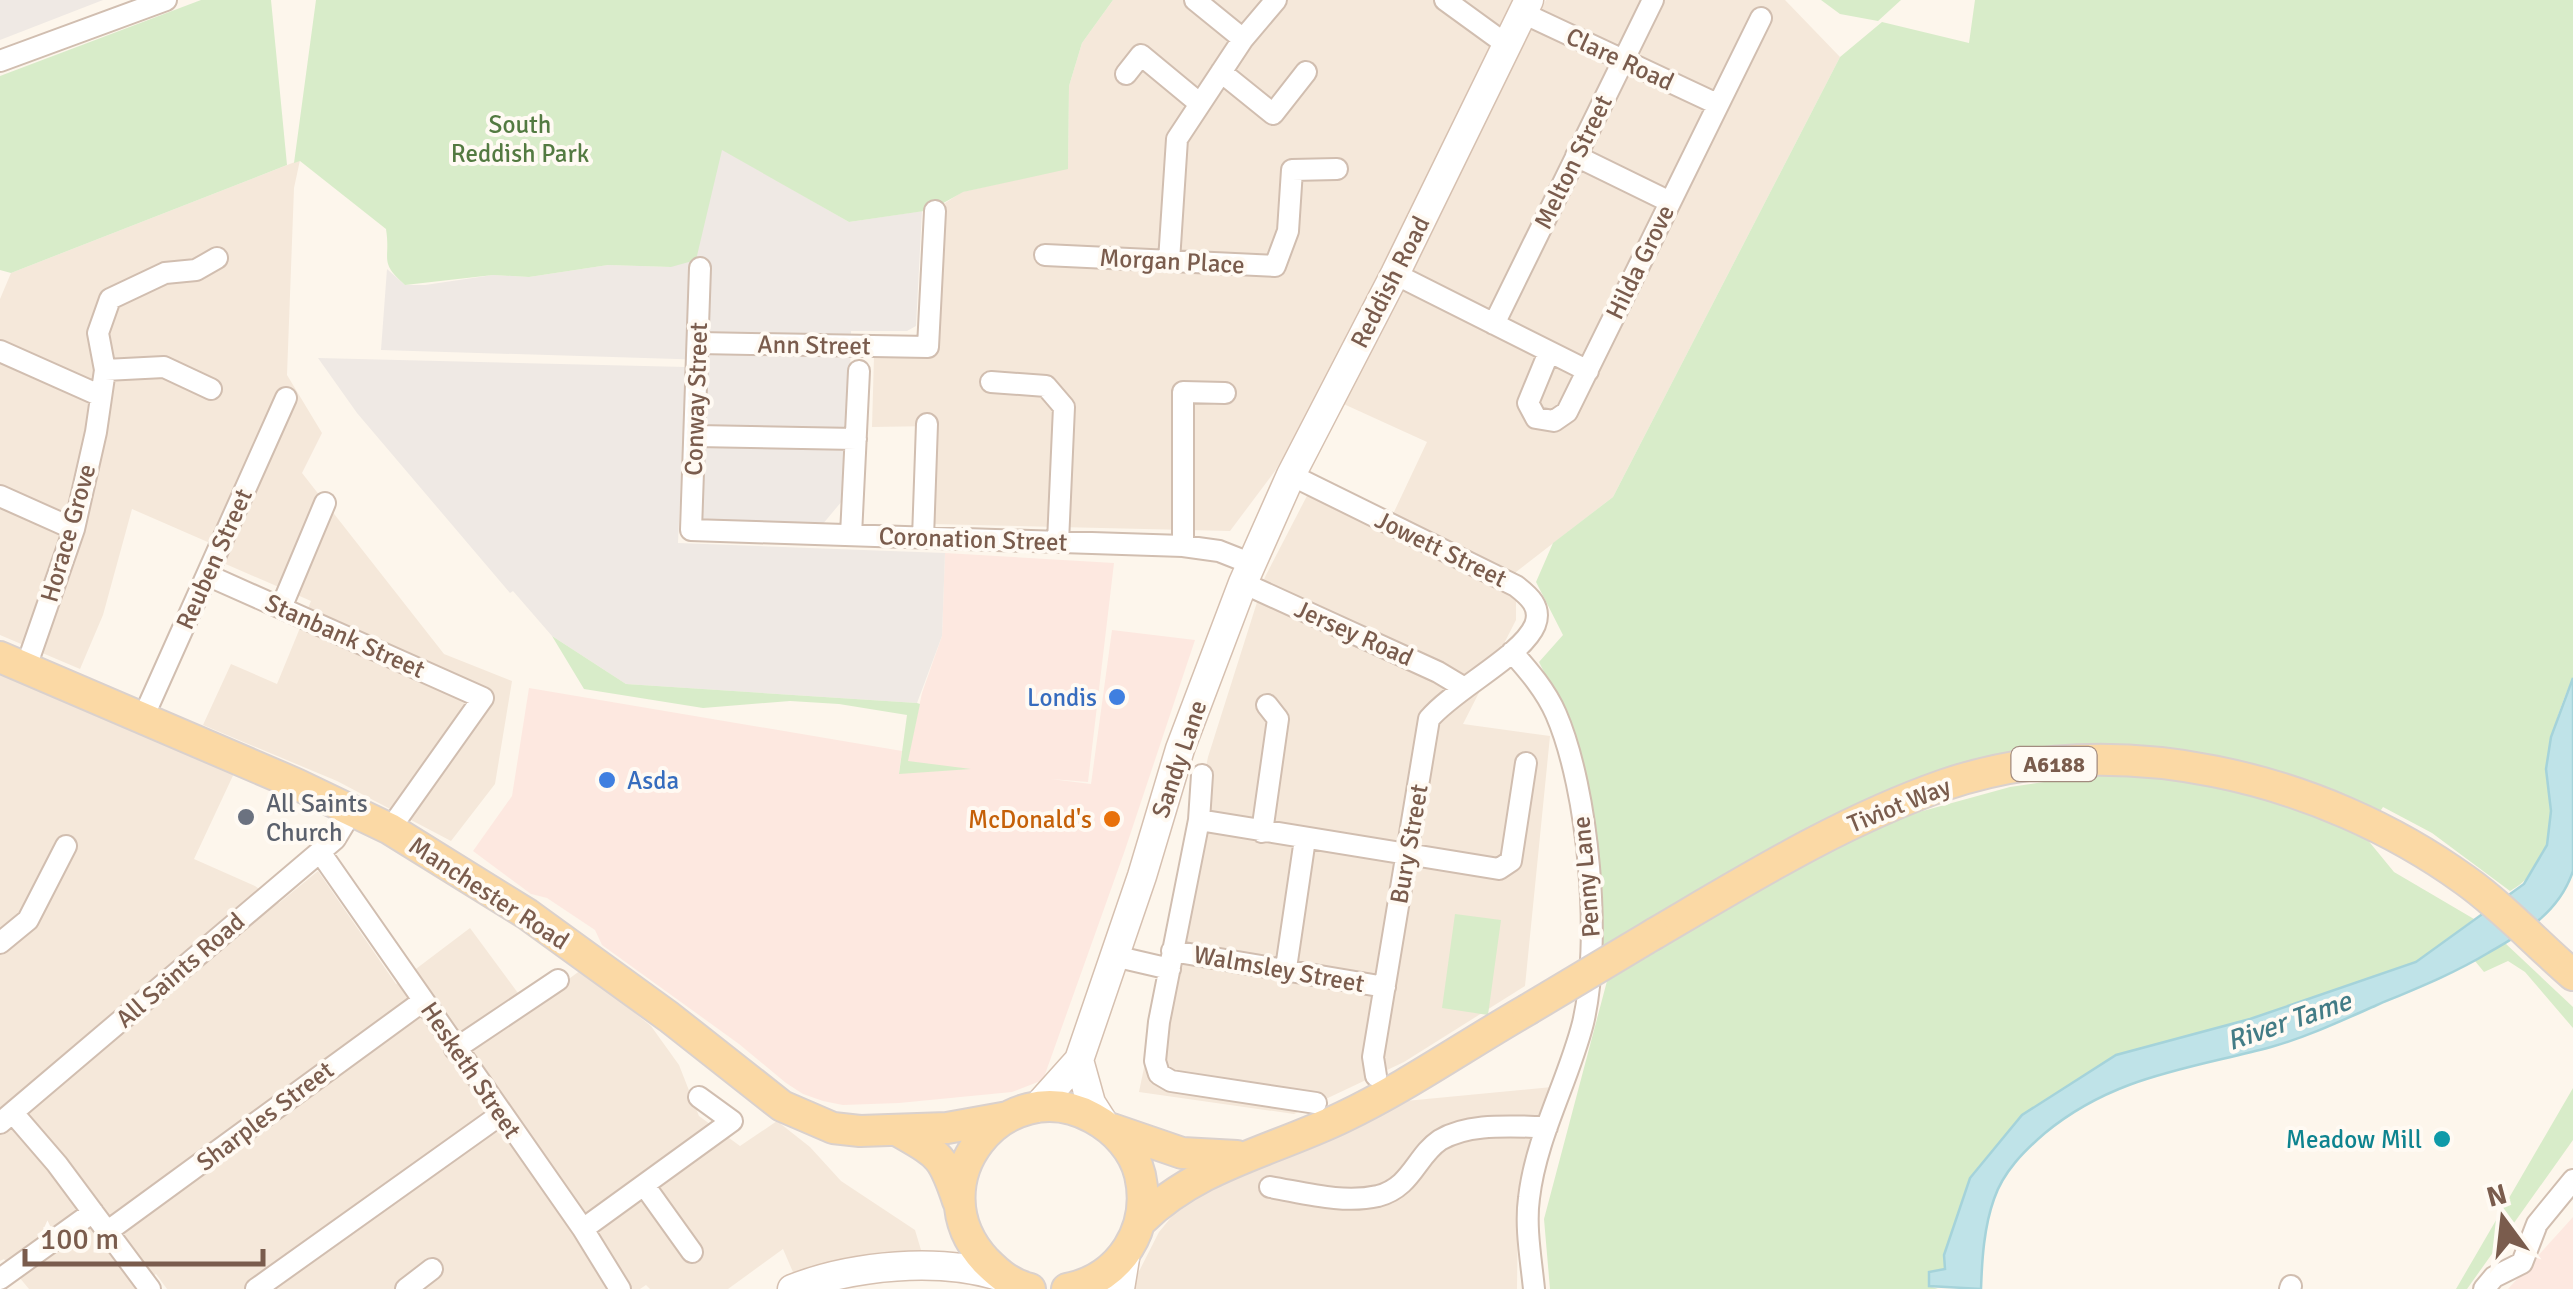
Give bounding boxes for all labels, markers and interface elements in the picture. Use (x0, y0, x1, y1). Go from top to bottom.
street label: Clare Road (1561, 21, 1679, 97)
street label: Melton Street (1527, 90, 1619, 234)
park label: South Reddish Park (451, 109, 590, 169)
street label: Hilda Grove (1599, 200, 1681, 324)
street label: Reddish Road (1344, 211, 1436, 353)
street label: Morgan Place (1099, 242, 1245, 280)
street label: Conway Street (678, 321, 714, 476)
street label: Ann Street (757, 329, 871, 361)
street label: Horace Grove (34, 460, 102, 606)
street label: Reuben Street (169, 484, 259, 634)
street label: Jowett Street (1370, 504, 1512, 594)
street label: Coronation Street (878, 520, 1068, 558)
street label: Stanbank Street (260, 587, 430, 685)
street label: Jersey Road (1290, 593, 1418, 673)
place label: Londis (1027, 682, 1097, 713)
marker: Londis (1106, 686, 1128, 708)
street label: Sandy Lane (1144, 696, 1214, 822)
road number: A6188 (2012, 747, 2096, 781)
place label: Asda (627, 765, 679, 796)
marker: Asda (596, 769, 618, 791)
street label: Tiviot Way (1843, 770, 1955, 840)
street label: Bury Street (1383, 782, 1435, 906)
place label: All Saints Church (266, 788, 368, 848)
place label: McDonald's (968, 804, 1092, 835)
marker: All Saints Church (235, 806, 257, 828)
marker: McDonald's (1101, 808, 1123, 830)
street label: Penny Lane (1565, 815, 1607, 939)
street label: Manchester Road (403, 830, 575, 956)
street label: All Saints Road (109, 906, 251, 1034)
street label: Walmsley Street (1191, 939, 1367, 999)
water label: River Tame (2222, 983, 2358, 1058)
street label: Hesketh Street (414, 996, 528, 1144)
street label: Sharples Street (190, 1054, 340, 1178)
place label: Meadow Mill (2286, 1124, 2422, 1155)
marker: Meadow Mill (2431, 1128, 2453, 1150)
north arrow (2453, 1169, 2553, 1269)
text: N (2483, 1177, 2511, 1215)
scale bar (25, 1204, 262, 1266)
text: 100 m (40, 1221, 119, 1258)

